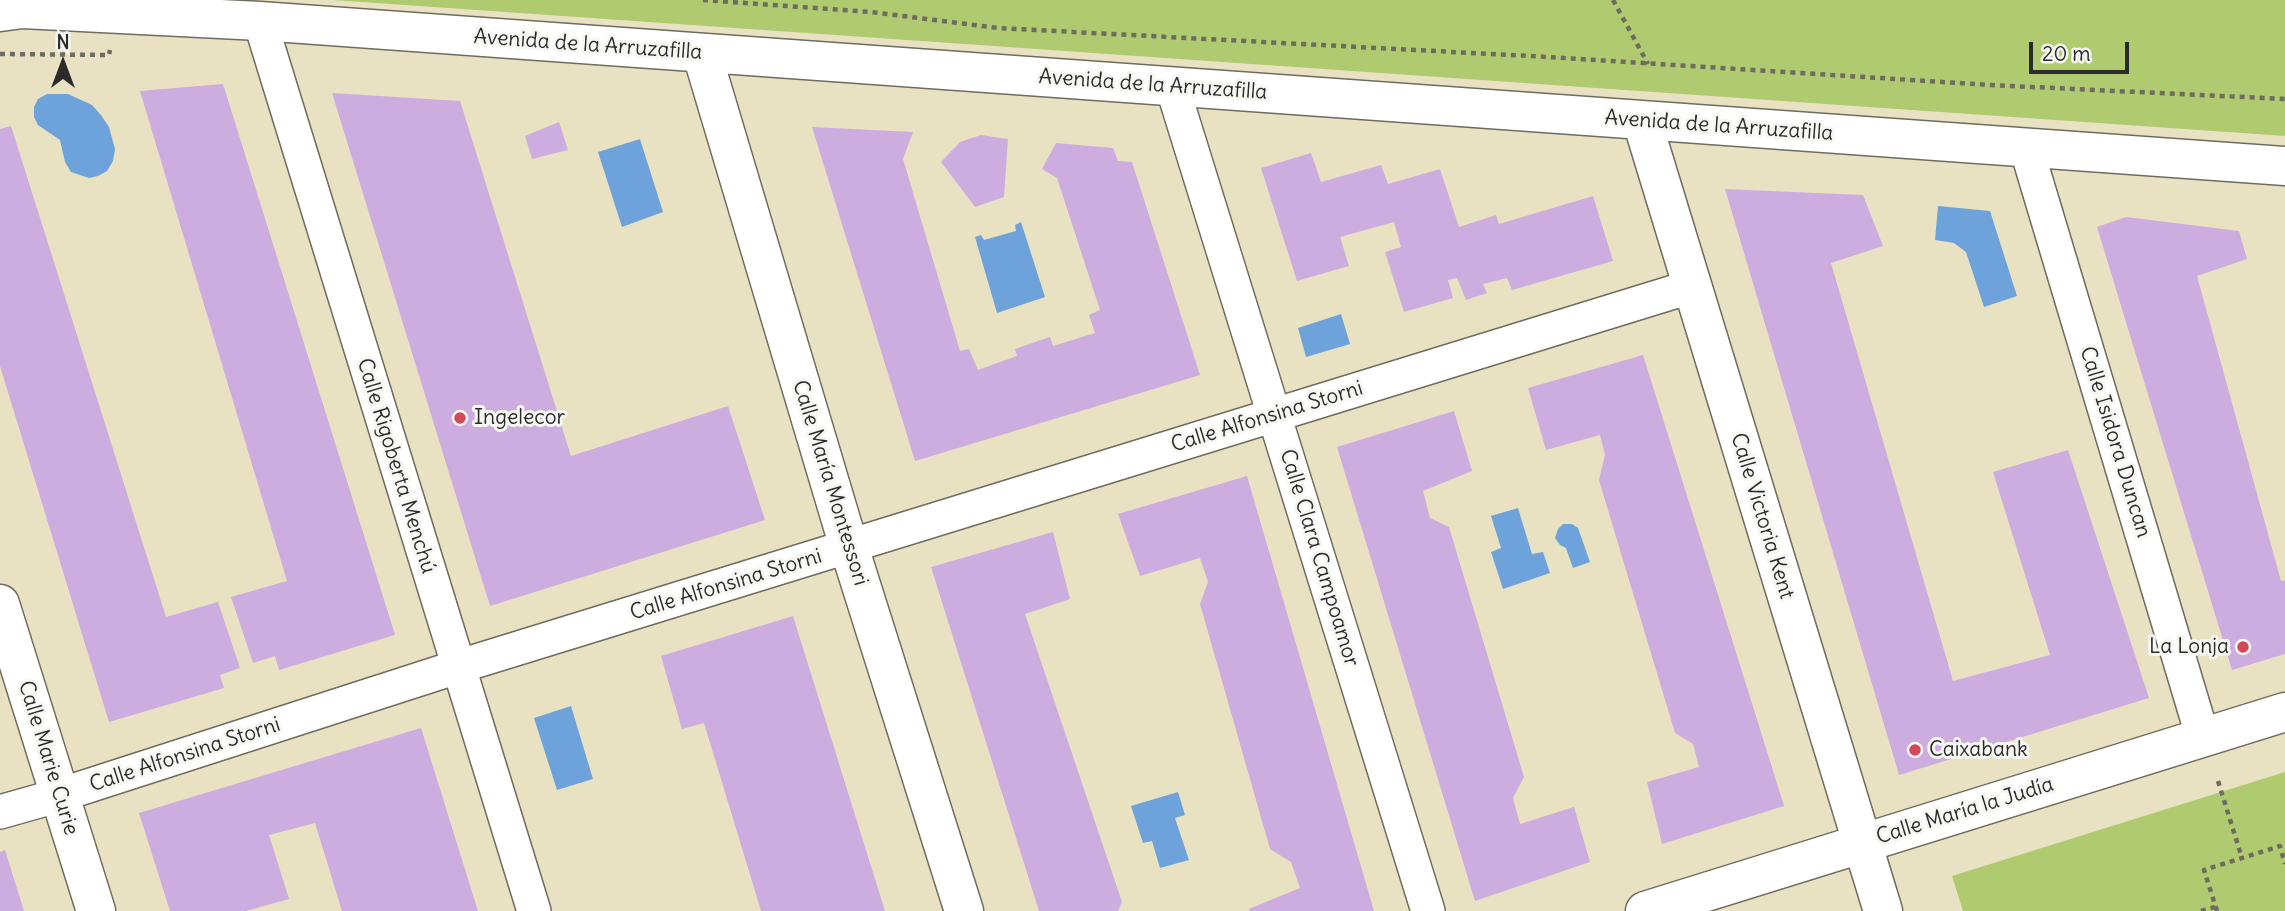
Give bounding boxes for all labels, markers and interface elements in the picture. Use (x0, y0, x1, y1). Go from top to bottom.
street label: Avenida de la Arruzafilla (473, 24, 703, 66)
north arrow (28, 28, 98, 98)
scale bar (2033, 28, 2133, 72)
text: N (56, 30, 70, 54)
text: 20 m (2042, 40, 2091, 67)
street label: Avenida de la Arruzafilla (1038, 64, 1268, 106)
street label: Avenida de la Arruzafilla (1604, 105, 1834, 147)
street label: Calle Isidora Duncan (2074, 344, 2156, 540)
street label: Calle Rigoberta Menchú (351, 355, 441, 577)
street label: Calle Alfonsina Storni (1168, 376, 1366, 458)
street label: Calle María Montessori (787, 377, 873, 589)
place label: Ingelecor (474, 405, 565, 431)
marker: Ingelecor (452, 410, 468, 426)
street label: Calle Victoria Kent (1725, 430, 1799, 602)
street label: Calle Clara Campoamor (1274, 446, 1364, 670)
street label: Calle Alfonsina Storni (627, 544, 825, 626)
place label: La Lonja (2149, 634, 2229, 660)
marker: La Lonja (2235, 639, 2251, 655)
street label: Calle Marie Curie (13, 678, 83, 838)
street label: Calle Alfonsina Storni (86, 712, 284, 798)
place label: Caixabank (1929, 737, 2028, 763)
marker: Caixabank (1907, 742, 1923, 758)
street label: Calle María la Judía (1873, 772, 2057, 850)

